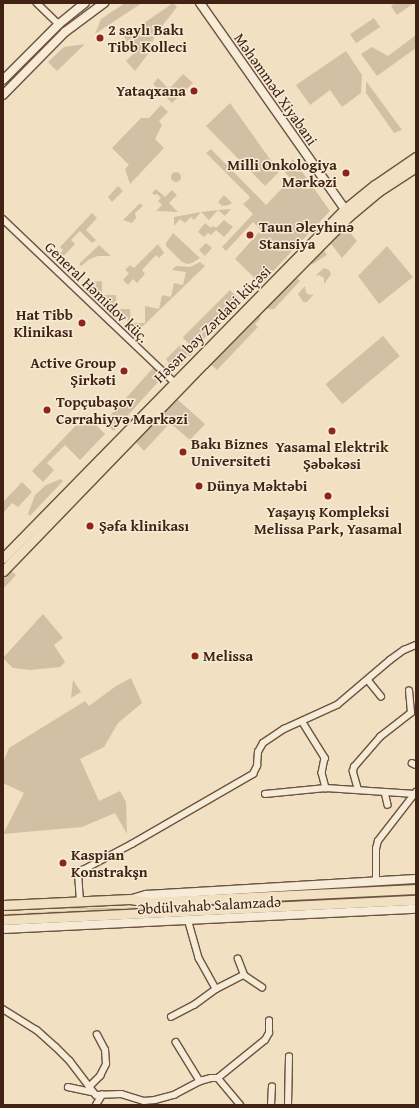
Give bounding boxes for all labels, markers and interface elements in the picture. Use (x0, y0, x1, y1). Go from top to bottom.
place label: 2 saylı Bakı Tibb Kolleci (108, 20, 187, 55)
street label: Məhəmməd Xiyabani (231, 29, 321, 149)
marker: 2 saylı Bakı Tibb Kolleci (95, 33, 105, 43)
place label: Yataqxana (116, 82, 186, 100)
marker: Yataqxana (189, 86, 199, 96)
place label: Milli Onkologiya Mərkəzi (227, 155, 337, 190)
marker: Milli Onkologiya Mərkəzi (340, 167, 352, 179)
place label: Taun Əleyhinə Stansiya (259, 217, 354, 252)
marker: Taun Əleyhinə Stansiya (244, 229, 256, 241)
street label: General Həmidov küç. (41, 238, 153, 346)
street label: Həsən bəy Zərdabi küçəsi (150, 262, 274, 386)
place label: Hat Tibb Klinikası (13, 305, 73, 340)
marker: Hat Tibb Klinikası (76, 317, 88, 329)
place label: Active Group Şirkəti (30, 353, 116, 388)
marker: Active Group Şirkəti (119, 366, 129, 376)
place label: Topçubaşov Cərrahiyyə Mərkəzi (56, 392, 188, 427)
marker: Topçubaşov Cərrahiyyə Mərkəzi (41, 404, 53, 416)
marker: Yasamal Elektrik Şəbəkəsi (327, 426, 337, 436)
place label: Bakı Biznes Universiteti (191, 434, 271, 469)
place label: Yasamal Elektrik Şəbəkəsi (275, 437, 389, 472)
marker: Bakı Biznes Universiteti (178, 447, 188, 457)
place label: Dünya Məktəbi (207, 477, 308, 495)
marker: Dünya Məktəbi (194, 481, 204, 491)
marker: Yaşayış Kompleksi Melissa Park, Yasamal (323, 491, 333, 501)
place label: Yaşayış Kompleksi Melissa Park, Yasamal (254, 502, 402, 537)
place label: Şəfa klinikası (99, 517, 189, 535)
marker: Şəfa klinikası (84, 520, 96, 532)
place label: Melissa (203, 647, 253, 665)
marker: Melissa (190, 651, 200, 661)
place label: Kaspian Konstrakşn (71, 845, 148, 880)
marker: Kaspian Konstrakşn (58, 858, 68, 868)
street label: Əbdülvahab Salamzadə (137, 892, 281, 918)

